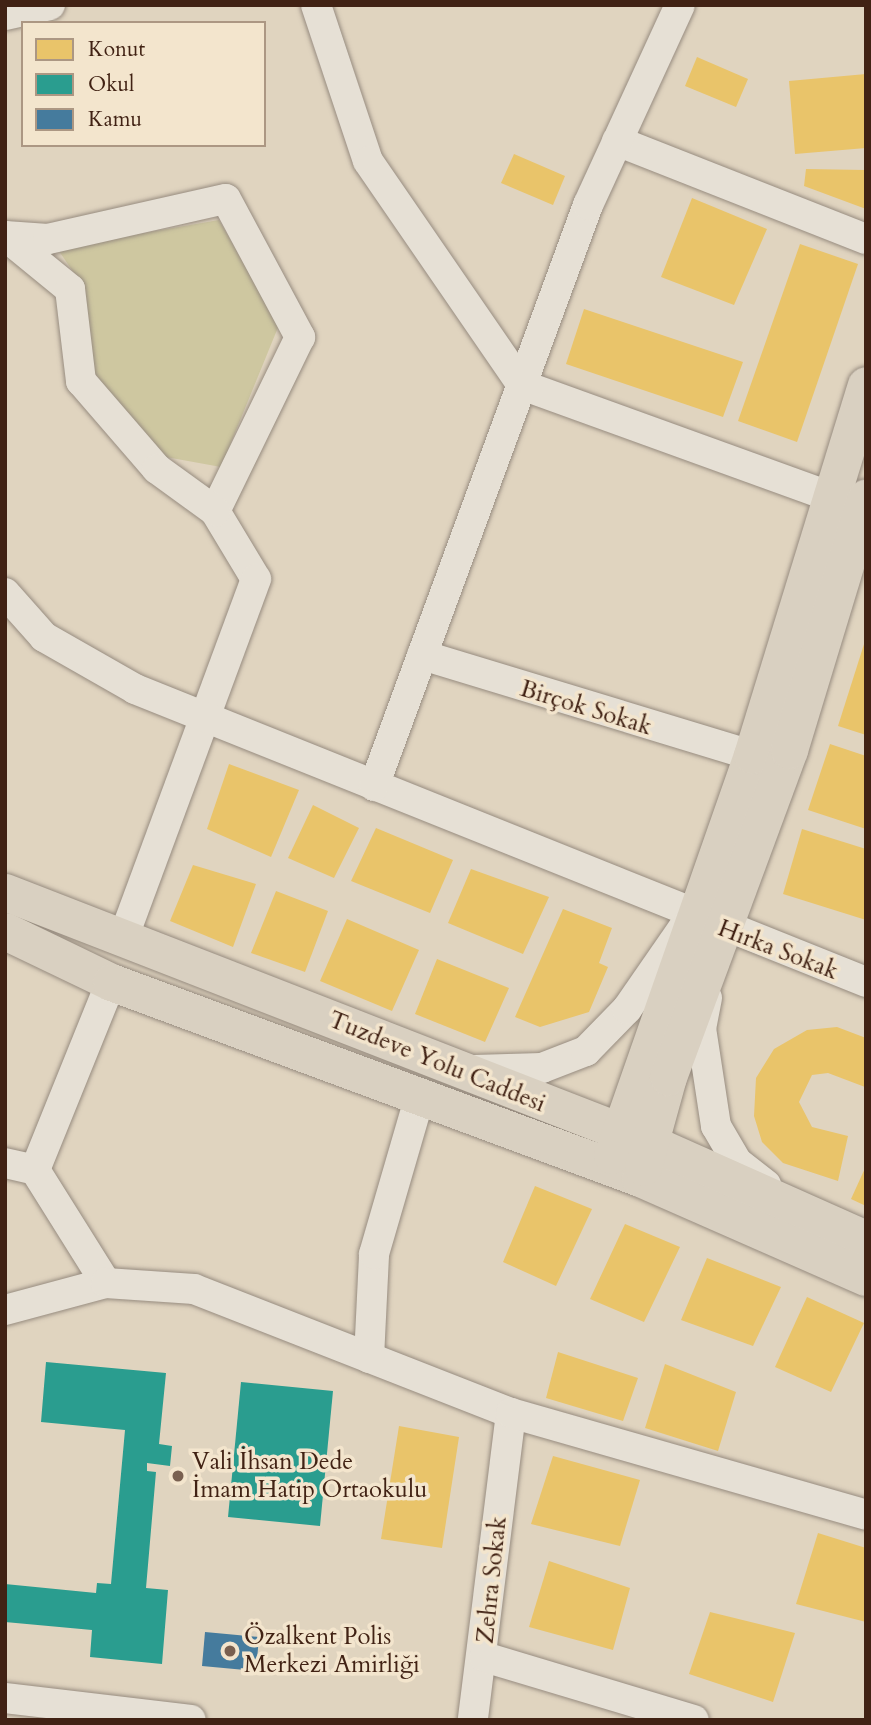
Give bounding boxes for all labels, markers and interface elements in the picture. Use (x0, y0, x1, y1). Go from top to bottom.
legend (21, 21, 266, 147)
text: Konut (88, 35, 145, 64)
text: Okul (88, 70, 134, 99)
text: Kamu (88, 105, 142, 134)
street label: Birçok Sokak (517, 674, 655, 742)
street label: Hırka Sokak (714, 914, 842, 986)
street label: Tuzdeve Yolu Caddesi (324, 1005, 550, 1119)
place label: Vali İhsan Dede İmam Hatip Ortaokulu (192, 1448, 427, 1504)
marker: Vali İhsan Dede İmam Hatip Ortaokulu (170, 1468, 186, 1484)
street label: Zehra Sokak (471, 1515, 513, 1645)
place label: Özalkent Polis Merkezi Amirliği (244, 1623, 420, 1679)
marker: Özalkent Polis Merkezi Amirliği (222, 1643, 238, 1659)

